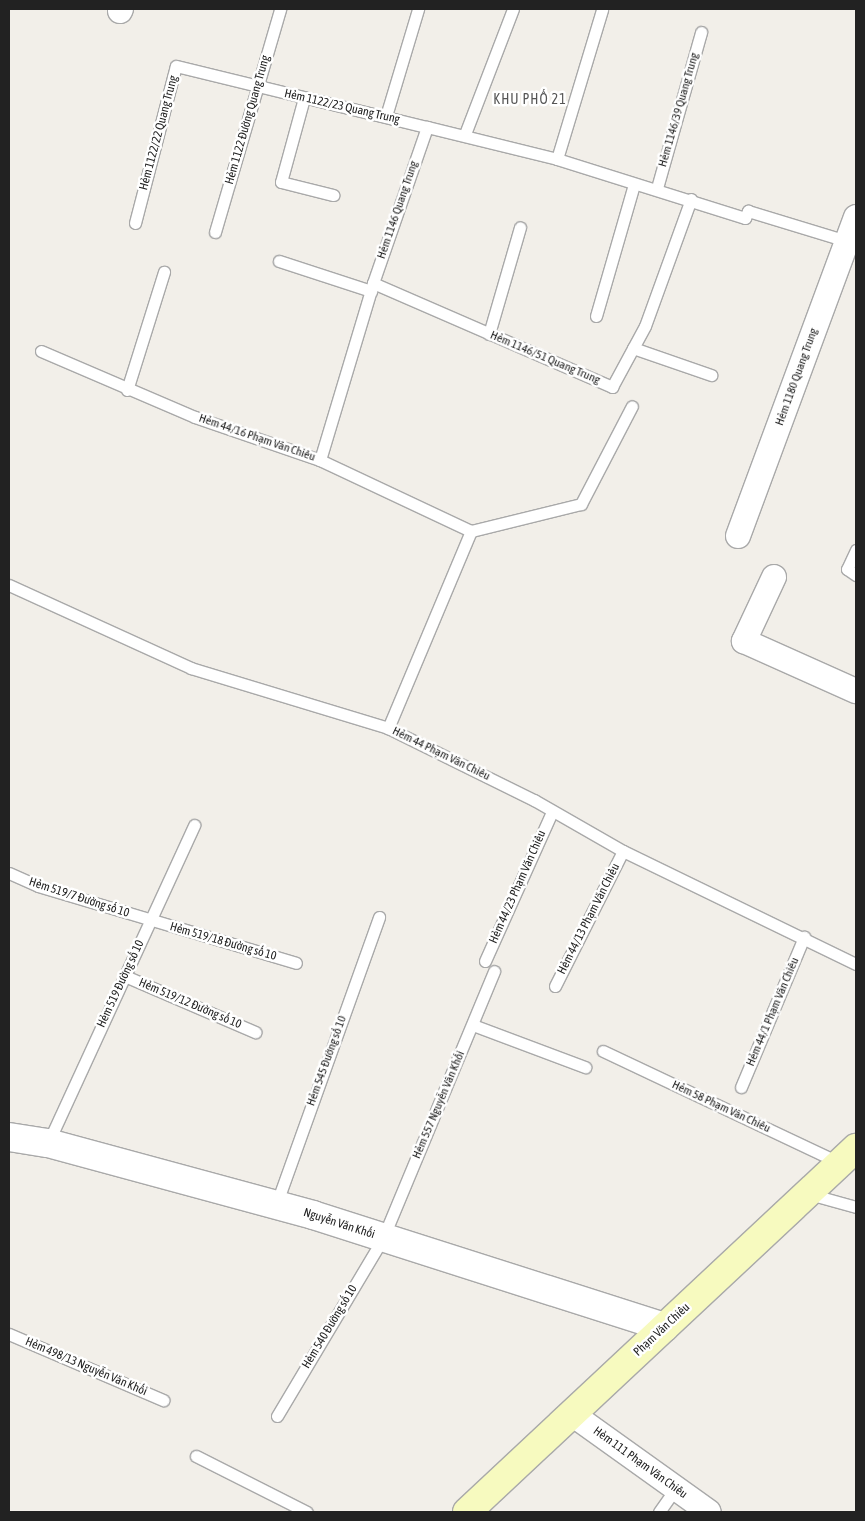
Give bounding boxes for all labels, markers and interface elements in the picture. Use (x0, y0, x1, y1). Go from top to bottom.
street label: Hẻm 1146/39 Quang Trung (656, 51, 702, 169)
street label: Hẻm 1122 Đường Quang Trung (223, 54, 273, 186)
street label: Hẻm 1122/22 Quang Trung (137, 74, 181, 192)
street label: Hẻm 1122/23 Quang Trung (283, 87, 401, 127)
district label: KHU PHỐ 21 (492, 91, 568, 107)
street label: Hẻm 1146 Quang Trung (374, 159, 422, 261)
street label: Hẻm 1180 Quang Trung (773, 326, 821, 428)
street label: Hẻm 1146/51 Quang Trung (488, 328, 602, 388)
street label: Hẻm 44/16 Phạm Văn Chiêu (197, 411, 317, 465)
street label: Hẻm 44 Phạm Văn Chiêu (390, 724, 492, 784)
street label: Hẻm 44/23 Phạm Văn Chiêu (487, 828, 549, 946)
street label: Hẻm 44/13 Phạm Văn Chiêu (555, 861, 623, 977)
street label: Hẻm 519/7 Đường số 10 (27, 875, 131, 921)
street label: Hẻm 519/18 Đường số 10 (168, 920, 278, 964)
street label: Hẻm 519 Đường số 10 (94, 938, 148, 1030)
street label: Hẻm 44/1 Phạm Văn Chiêu (744, 955, 802, 1069)
street label: Hẻm 519/12 Đường số 10 (136, 976, 244, 1032)
street label: Hẻm 545 Đường số 10 (304, 1014, 350, 1108)
street label: Hẻm 557 Nguyễn Văn Khối (410, 1049, 468, 1161)
street label: Hẻm 58 Phạm Văn Chiêu (669, 1078, 773, 1136)
street label: Nguyễn Văn Khối (301, 1206, 377, 1242)
street label: Hẻm 540 Đường số 10 (299, 1283, 361, 1371)
street label: Phạm Văn Chiêu (631, 1300, 693, 1360)
street label: Hẻm 498/13 Nguyễn Văn Khối (23, 1335, 149, 1399)
street label: Hẻm 111 Phạm Văn Chiêu (590, 1424, 690, 1502)

